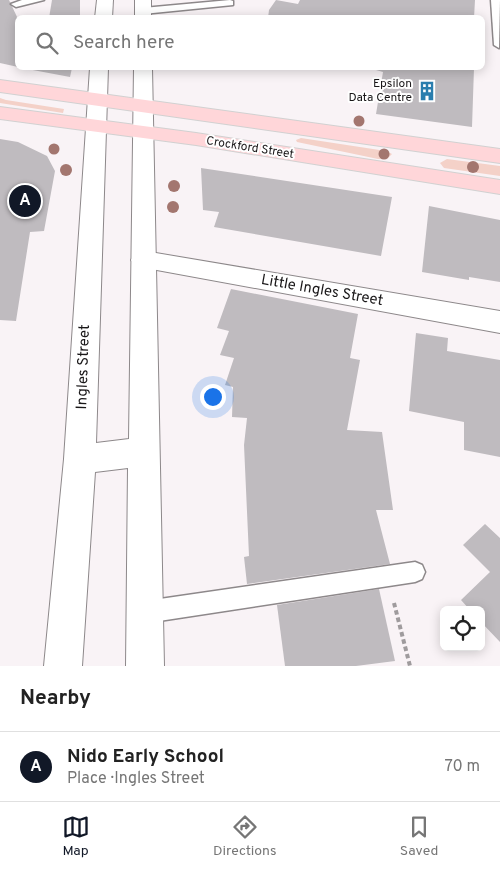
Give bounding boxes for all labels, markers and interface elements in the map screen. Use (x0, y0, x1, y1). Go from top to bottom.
search box (15, 15, 485, 70)
icon: search (33, 29, 61, 57)
text: Search here (73, 31, 175, 55)
place label: Epsilon Data Centre (348, 76, 412, 106)
building icon: Epsilon Data Centre (416, 80, 438, 102)
street label: Crockford Street (205, 133, 295, 163)
pin: A (9, 182, 41, 220)
street label: Little Ingles Street (259, 271, 385, 311)
street label: Ingles Street (73, 324, 95, 410)
your location (200, 384, 226, 410)
map controls (440, 606, 485, 651)
button: locate (440, 606, 485, 651)
text: Nearby (20, 685, 91, 712)
text: Nido Early School (67, 745, 224, 769)
text: A (30, 757, 42, 777)
text: 70 m (445, 757, 480, 777)
text: Place · Ingles Street (67, 769, 205, 789)
tab: Map (62, 813, 90, 860)
tab: Directions (213, 813, 277, 860)
tab: Saved (400, 813, 438, 860)

